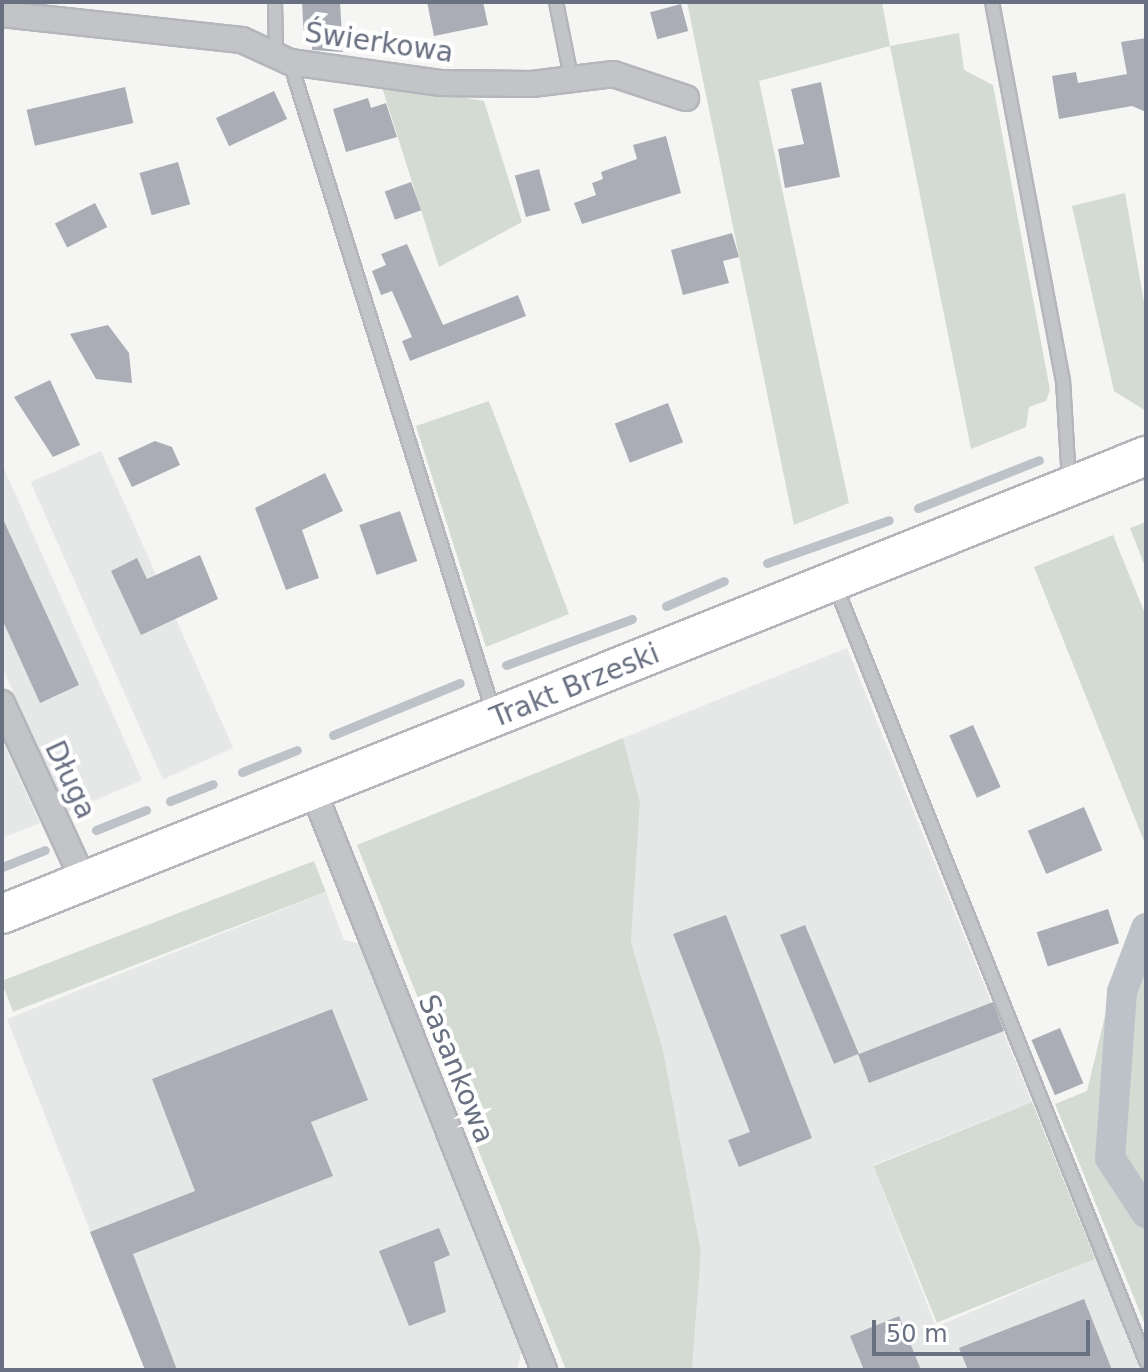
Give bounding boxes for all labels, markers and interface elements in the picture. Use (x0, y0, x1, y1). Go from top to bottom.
street label: Świerkowa (303, 16, 455, 70)
street label: Trakt Brzeski (486, 637, 664, 735)
street label: Długa (37, 736, 103, 824)
street label: Sasankowa (411, 990, 501, 1148)
scale bar (876, 1304, 1094, 1354)
text: 50 m (886, 1320, 948, 1348)

